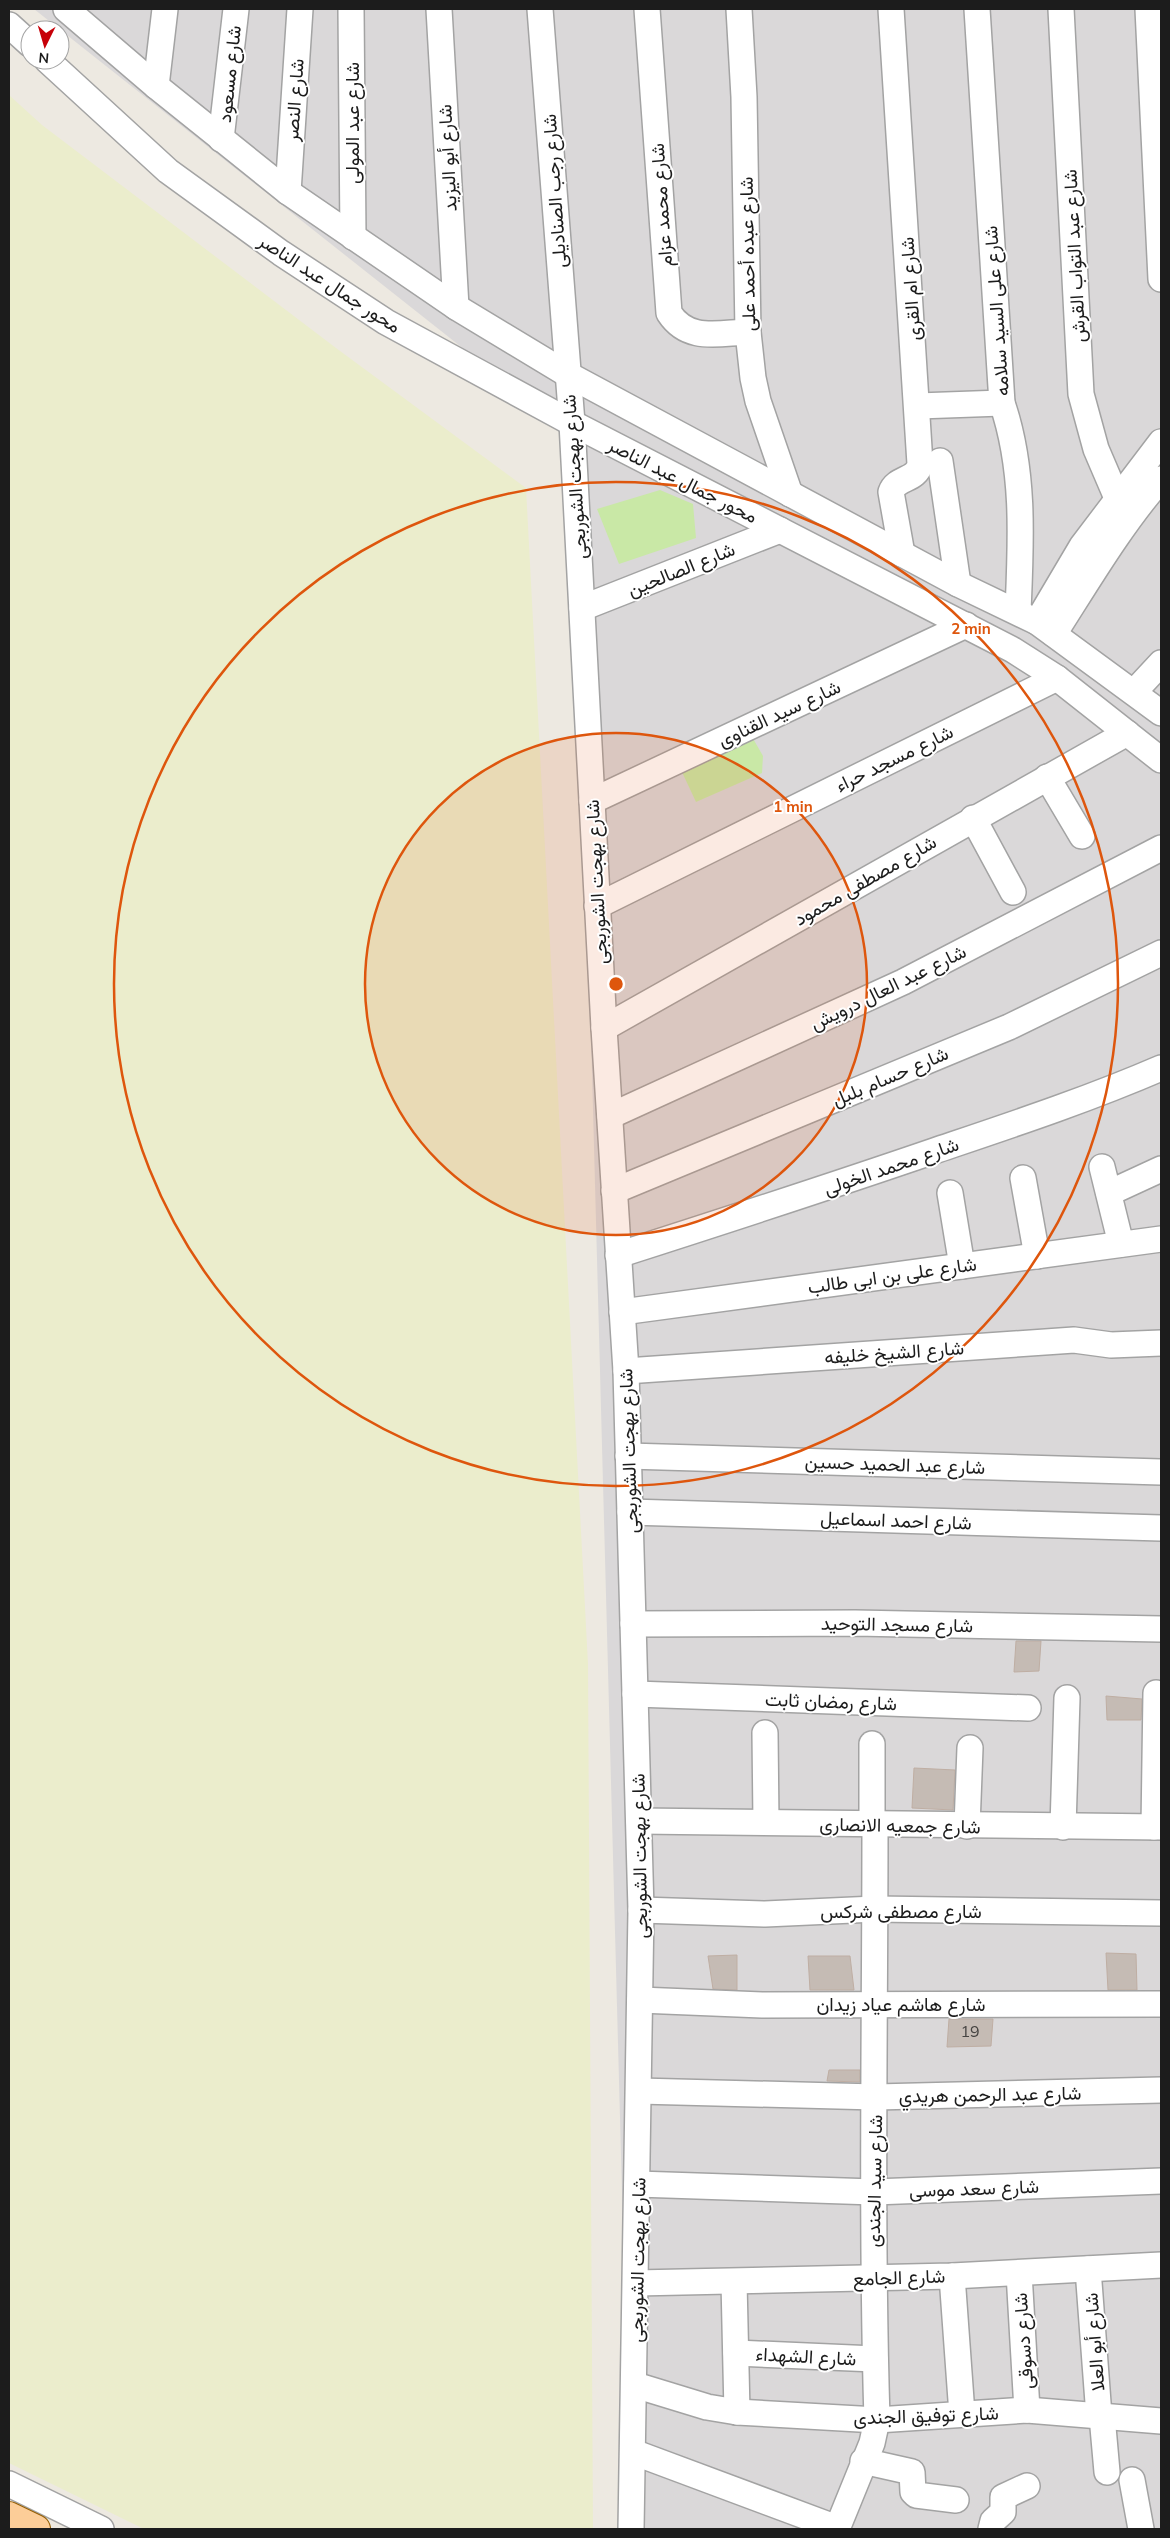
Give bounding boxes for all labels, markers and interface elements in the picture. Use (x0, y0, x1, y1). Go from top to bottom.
north arrow (20, 20, 70, 70)
street label: شارع مسعود (212, 24, 247, 124)
text: N (38, 49, 50, 67)
street label: شارع النصر (279, 58, 310, 143)
street label: شارع عبد المولى (340, 62, 365, 184)
street label: شارع أبو اليزيد (432, 104, 463, 212)
street label: شارع رجب الصناديلى (537, 113, 572, 269)
street label: شارع محمد عزام (645, 142, 678, 268)
street label: شارع عبد التواب القرش (1057, 169, 1092, 343)
street label: شارع عبده أحمد على (734, 176, 761, 332)
street label: شارع على السيد سلامه (978, 225, 1015, 397)
street label: محور جمال عبد الناصر (254, 228, 406, 338)
street label: شارع ام القرى (894, 236, 927, 342)
street label: شارع بهجت الشوربجى (556, 394, 593, 560)
street label: محور جمال عبد الناصر (603, 431, 762, 528)
street label: شارع الصالحين (624, 537, 739, 602)
text: 2 min (951, 619, 991, 638)
street label: شارع سيد القناوى (714, 674, 845, 753)
street label: شارع مسجد حراء (831, 719, 957, 798)
text: 1 min (773, 797, 813, 816)
street label: شارع بهجت الشوربجى (580, 799, 613, 965)
street label: شارع مصطفى محمود (789, 829, 941, 931)
street label: شارع عبد العال درويش (806, 939, 970, 1036)
centre of rings (607, 975, 625, 993)
street label: شارع حسام بلبل (828, 1041, 952, 1112)
street label: شارع محمد الخولى (820, 1132, 962, 1201)
street label: شارع على بن ابى طالب (806, 1251, 978, 1300)
street label: شارع الشيخ خليفه (823, 1335, 965, 1371)
street label: شارع بهجت الشوربجى (613, 1368, 644, 1534)
street label: شارع عبد الحميد حسين (804, 1449, 986, 1480)
street label: شارع احمد اسماعيل (820, 1505, 972, 1536)
street label: شارع مسجد التوحيد (821, 1611, 973, 1638)
street label: شارع رمضان ثابت (765, 1687, 897, 1716)
street label: شارع بهجت الشوربجى (626, 1773, 653, 1939)
street label: شارع جمعيه الانصارى (819, 1812, 981, 1839)
street label: شارع مصطفى شركس (820, 1899, 982, 1924)
street label: شارع هاشم عياد زيدان (817, 1992, 985, 2017)
house number: 19 (960, 2021, 980, 2041)
street label: شارع عبد الرحمن هريدي (898, 2080, 1082, 2112)
street label: شارع سيد الجندى (861, 2114, 888, 2248)
street label: شارع سعد موسى (909, 2174, 1039, 2203)
street label: شارع بهجت الشوربجى (624, 2177, 651, 2343)
street label: شارع الجامع (852, 2263, 946, 2293)
street label: شارع دسوقى (1008, 2292, 1039, 2390)
street label: شارع أبو العلا (1079, 2292, 1110, 2392)
street label: شارع الشهداء (755, 2341, 857, 2372)
street label: شارع توفيق الجندى (853, 2400, 999, 2431)

